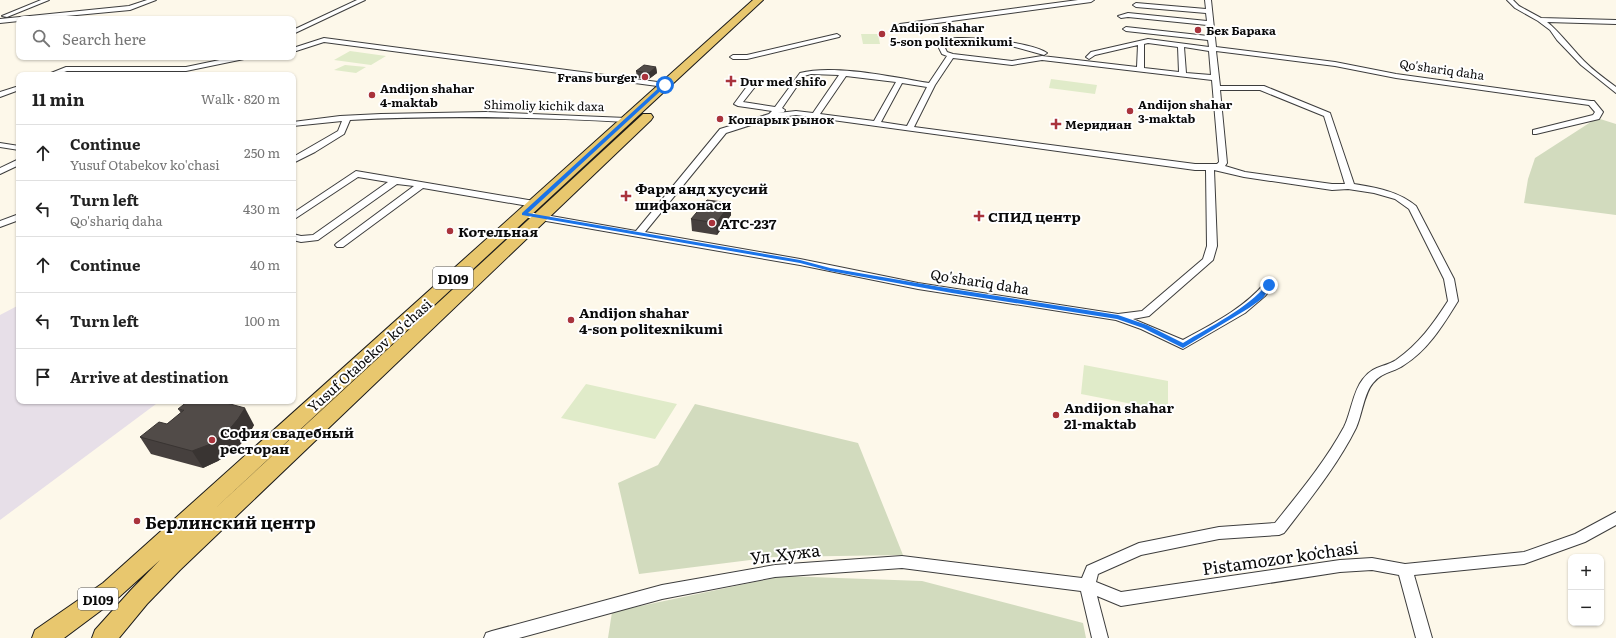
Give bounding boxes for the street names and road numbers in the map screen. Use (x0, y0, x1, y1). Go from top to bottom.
street label: Qo'shariq daha (1398, 54, 1486, 84)
street label: Shimoliy kichik daxa (484, 95, 605, 115)
street label: Qo'shariq daha (929, 263, 1031, 299)
road number: D109 (433, 267, 473, 289)
street label: Yusuf Otabekov ko'chasi (302, 293, 436, 416)
street label: Pistamozor koʻchasi (1201, 534, 1360, 580)
street label: Ул.Хужа (748, 536, 822, 570)
road number: D109 (78, 588, 118, 610)

